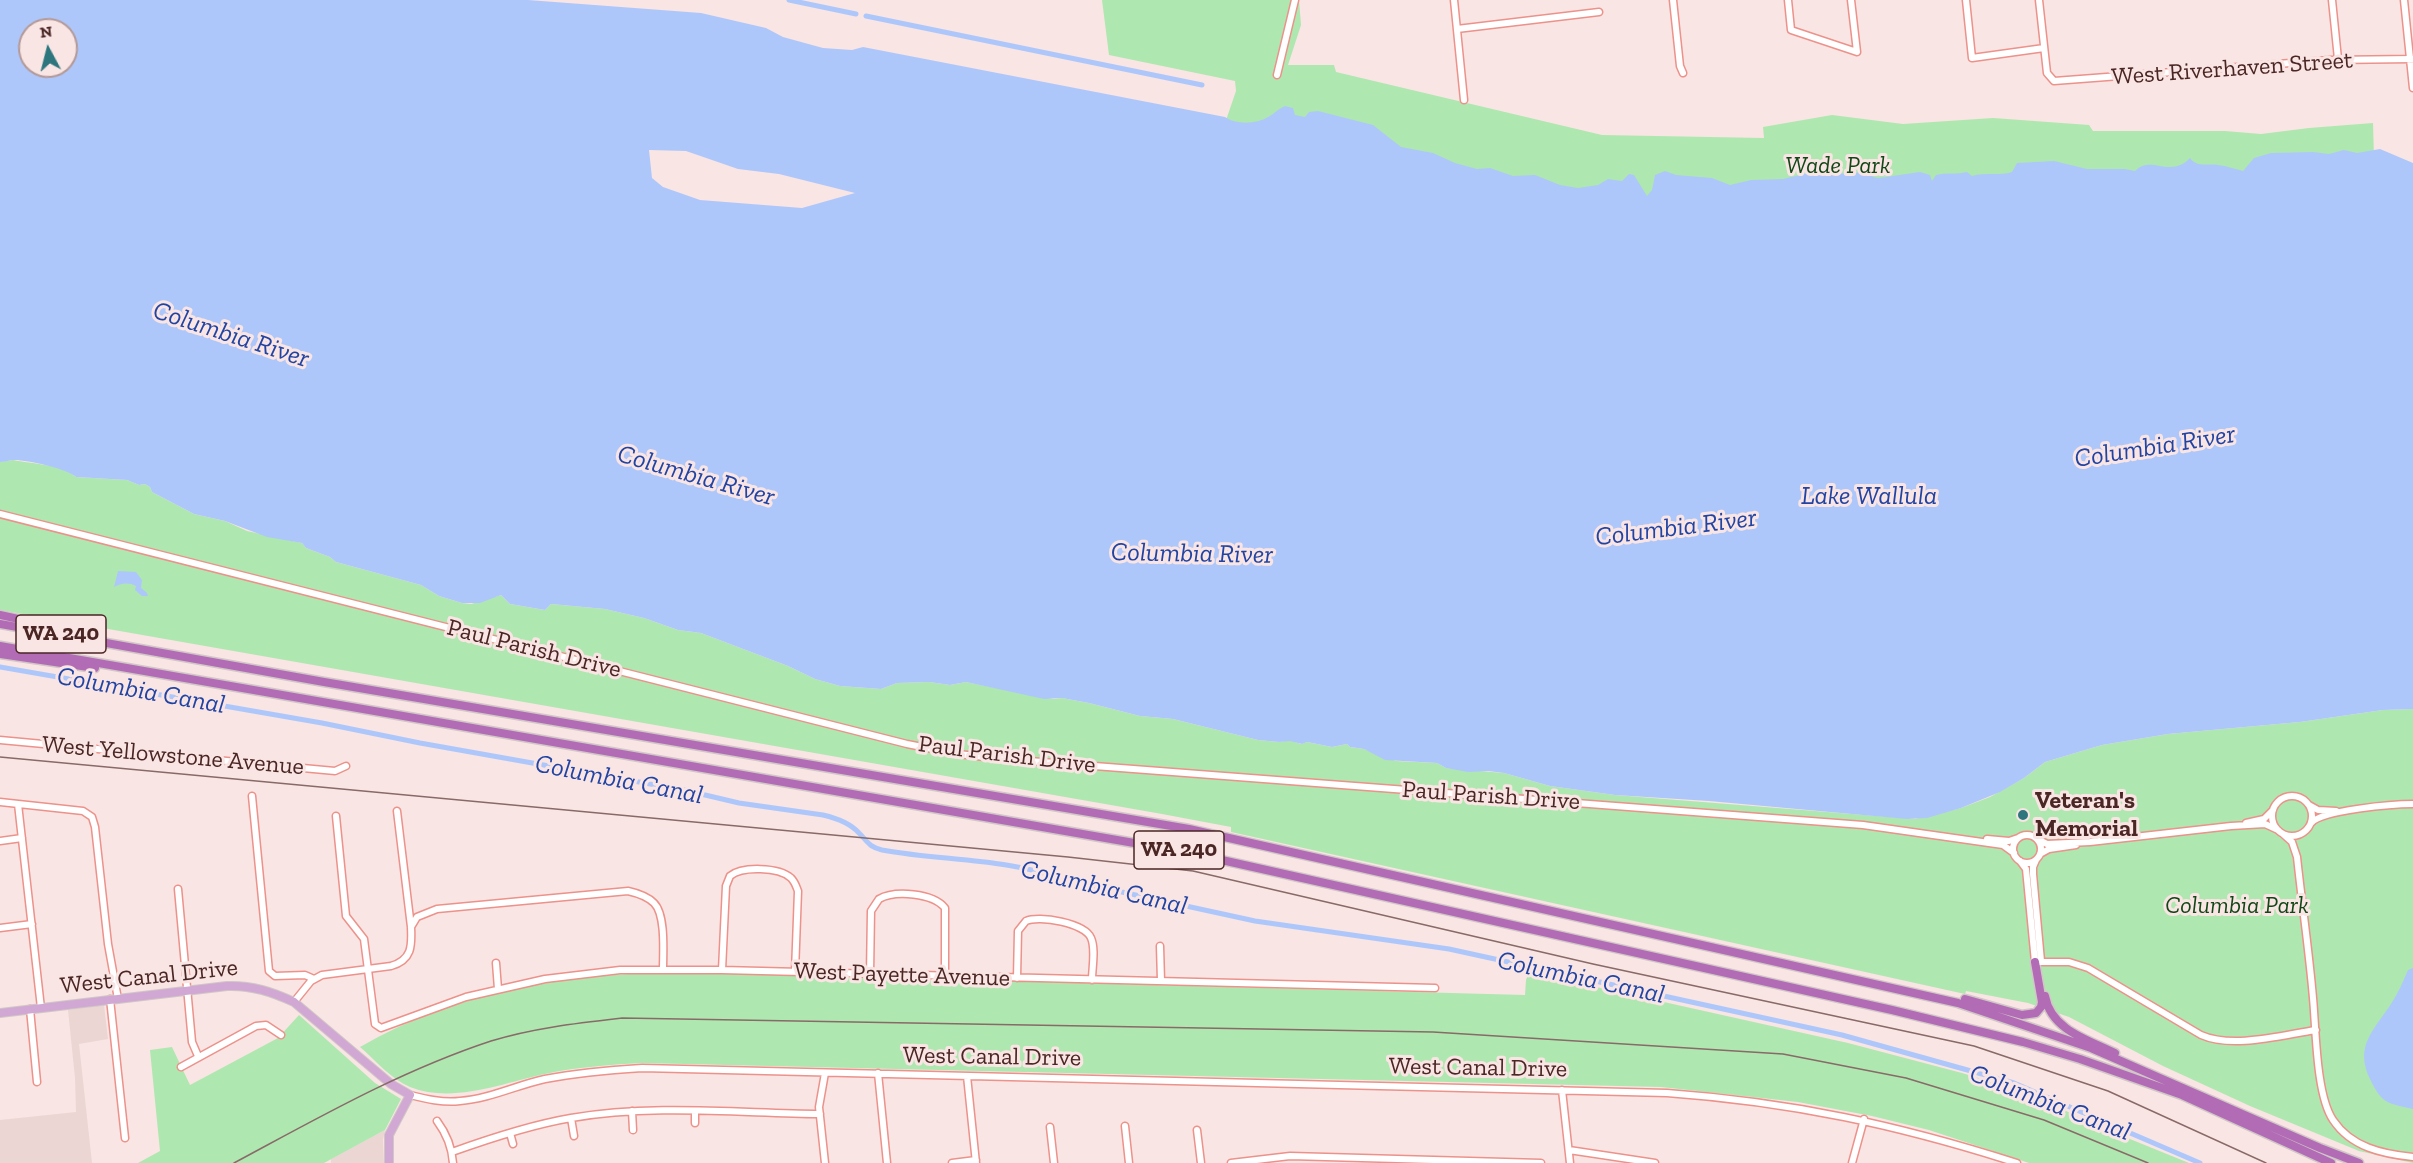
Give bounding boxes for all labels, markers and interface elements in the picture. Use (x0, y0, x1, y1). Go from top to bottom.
north arrow (18, 18, 78, 78)
text: N (39, 21, 53, 42)
street label: West Riverhaven Street (2110, 46, 2354, 92)
park label: Wade Park (1785, 152, 1891, 180)
water label: Columbia River (149, 295, 313, 375)
water label: Columbia River (2072, 419, 2238, 475)
water label: Columbia River (614, 439, 778, 513)
water label: Lake Wallula (1801, 481, 1937, 513)
water label: Columbia River (1594, 503, 1758, 553)
water label: Columbia River (1111, 537, 1273, 571)
street label: Paul Parish Drive (444, 613, 624, 685)
road number: WA 240 (16, 615, 106, 653)
water label: Columbia Canal (55, 661, 227, 721)
street label: West Yellowstone Avenue (41, 730, 305, 782)
street label: Paul Parish Drive (917, 730, 1097, 780)
water label: Columbia Canal (533, 748, 705, 812)
street label: Paul Parish Drive (1401, 775, 1581, 817)
place label: Veteran's Memorial (2035, 787, 2138, 843)
marker: Veteran's Memorial (2016, 808, 2030, 822)
road number: WA 240 (1134, 831, 1224, 869)
water label: Columbia Canal (1018, 854, 1190, 922)
park label: Columbia Park (2165, 892, 2309, 920)
water label: Columbia Canal (1495, 945, 1667, 1011)
street label: West Canal Drive (59, 953, 239, 1001)
street label: West Payette Avenue (794, 957, 1010, 993)
street label: West Canal Drive (903, 1041, 1081, 1073)
street label: West Canal Drive (1389, 1052, 1567, 1084)
water label: Columbia Canal (1965, 1058, 2135, 1148)

